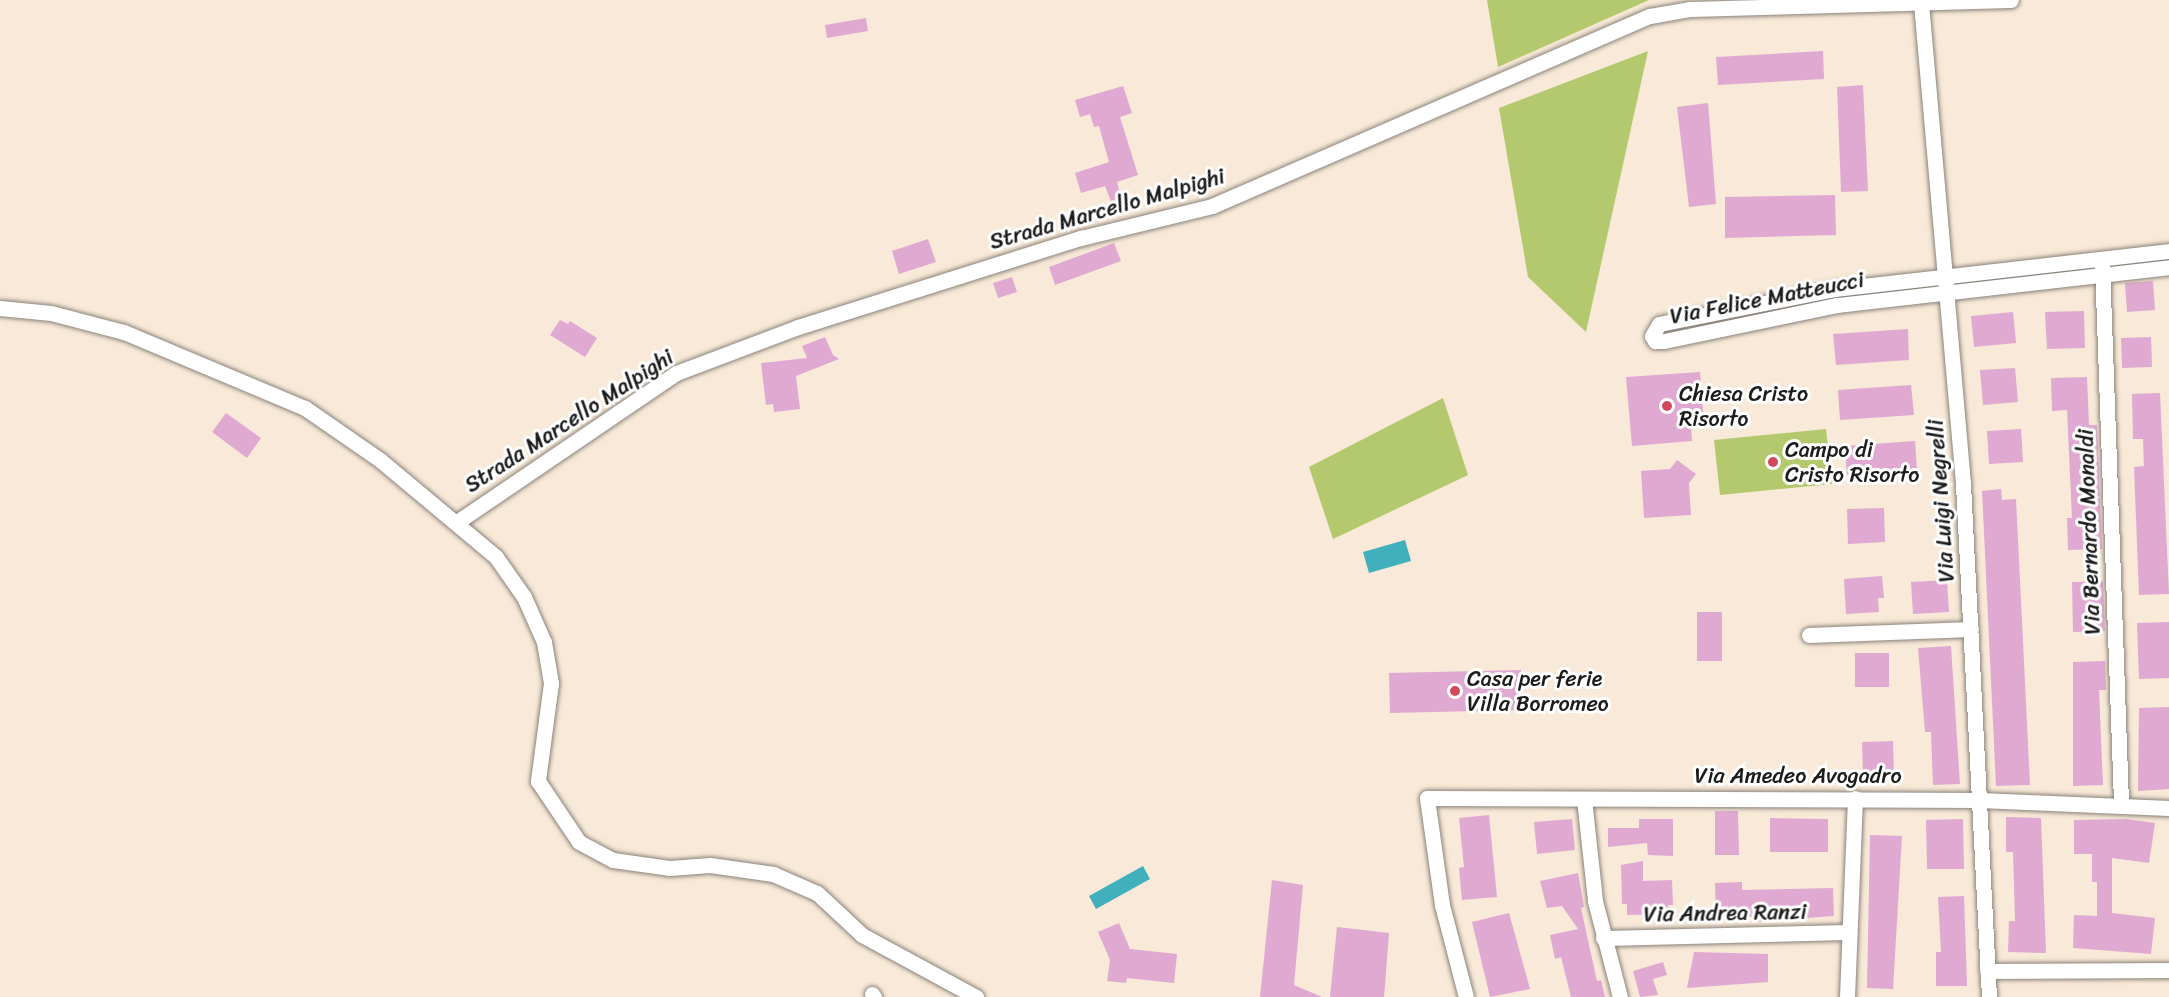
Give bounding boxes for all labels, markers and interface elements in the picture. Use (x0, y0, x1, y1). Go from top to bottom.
street label: Strada Marcello Malpighi (987, 163, 1227, 255)
street label: Via Felice Matteucci (1668, 266, 1866, 330)
street label: Strada Marcello Malpighi (460, 344, 678, 498)
place label: Chiesa Cristo Risorto (1679, 380, 1808, 432)
marker: Chiesa Cristo Risorto (1660, 399, 1674, 413)
street label: Via Luigi Negrelli (1922, 419, 1960, 583)
street label: Via Bernardo Monaldi (2072, 428, 2106, 636)
place label: Campo di Cristo Risorto (1785, 436, 1919, 488)
marker: Campo di Cristo Risorto (1766, 455, 1780, 469)
place label: Casa per ferie Villa Borromeo (1467, 665, 1608, 716)
marker: Casa per ferie Villa Borromeo (1448, 684, 1462, 698)
street label: Via Amedeo Avogadro (1694, 763, 1902, 789)
street label: Via Andrea Ranzi (1643, 898, 1807, 928)

